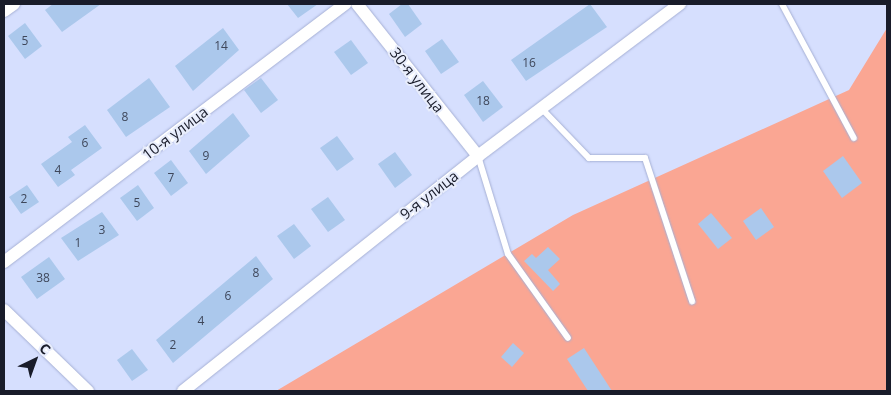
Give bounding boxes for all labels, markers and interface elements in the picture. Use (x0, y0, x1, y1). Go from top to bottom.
house number: 5 (22, 34, 28, 48)
house number: 14 (214, 39, 228, 53)
street label: 30-я улица (386, 44, 448, 116)
house number: 16 (522, 56, 536, 70)
house number: 18 (476, 94, 490, 108)
street label: 10-я улица (139, 102, 211, 164)
house number: 8 (122, 110, 128, 124)
house number: 6 (82, 136, 88, 150)
house number: 9 (203, 149, 209, 163)
house number: 4 (55, 163, 61, 177)
street label: 9-я улица (396, 167, 462, 223)
house number: 7 (168, 171, 174, 185)
house number: 2 (21, 192, 27, 206)
house number: 5 (134, 196, 140, 210)
house number: 3 (99, 223, 105, 237)
house number: 1 (75, 236, 81, 250)
house number: 8 (253, 266, 259, 280)
house number: 38 (36, 271, 50, 285)
house number: 6 (225, 289, 231, 303)
house number: 4 (198, 314, 204, 328)
north arrow (10, 335, 60, 385)
text: С (36, 338, 55, 359)
house number: 2 (170, 338, 176, 352)

